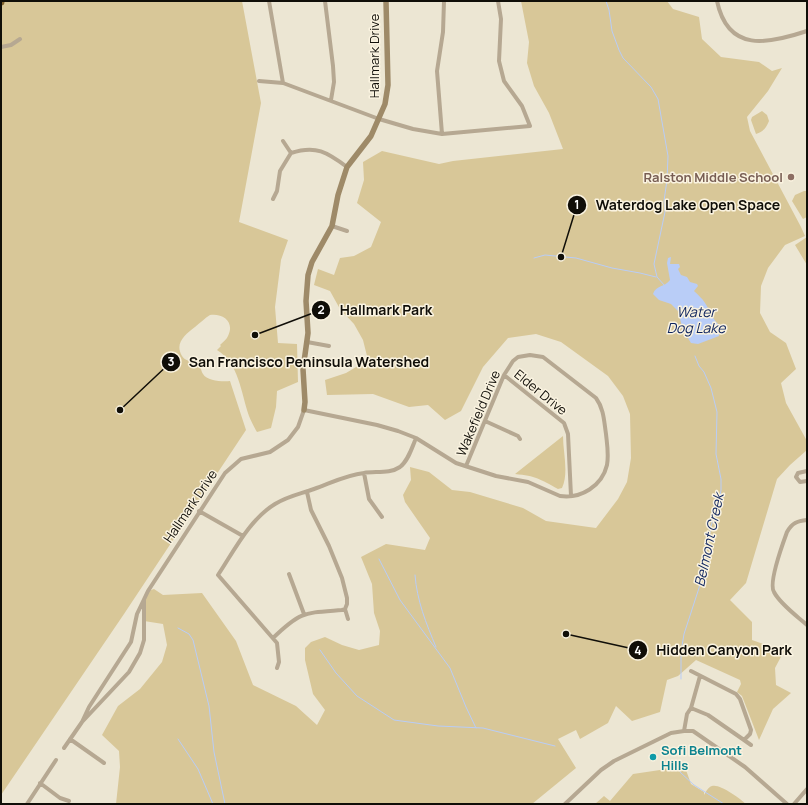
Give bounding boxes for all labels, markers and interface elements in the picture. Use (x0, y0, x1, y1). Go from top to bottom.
street label: Hallmark Drive (365, 13, 383, 98)
place label: Ralston Middle School (643, 168, 783, 186)
marker: Ralston Middle School (786, 172, 796, 182)
callout: Waterdog Lake Open Space (567, 192, 788, 218)
text: Waterdog Lake Open Space (596, 195, 780, 214)
text: 1 (574, 196, 580, 213)
callout: Hallmark Park (311, 297, 440, 323)
text: Hallmark Park (340, 300, 433, 319)
text: 2 (317, 301, 325, 318)
water label: Water Dog Lake (667, 302, 726, 337)
callout: San Francisco Peninsula Watershed (161, 349, 437, 375)
text: San Francisco Peninsula Watershed (189, 352, 429, 371)
text: 3 (168, 353, 175, 370)
street label: Elder Drive (511, 365, 572, 419)
street label: Wakefield Drive (452, 367, 504, 459)
street label: Hallmark Drive (159, 466, 221, 546)
water label: Belmont Creek (689, 489, 728, 588)
callout: Hidden Canyon Park (628, 637, 799, 663)
text: Hidden Canyon Park (656, 640, 792, 659)
text: 4 (634, 642, 642, 659)
place label: Sofi Belmont Hills (661, 741, 742, 774)
marker: Sofi Belmont Hills (648, 752, 658, 762)

